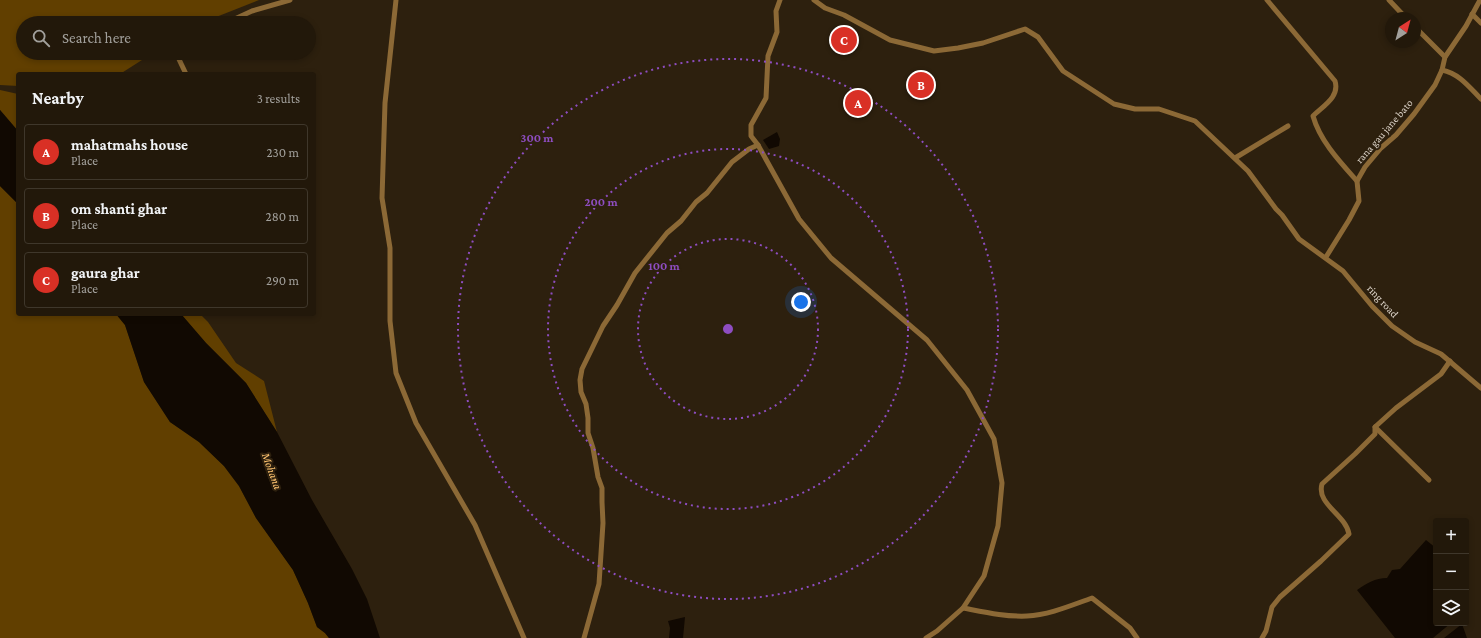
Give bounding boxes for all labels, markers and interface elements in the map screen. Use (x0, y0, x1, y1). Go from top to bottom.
north arrow (1385, 12, 1421, 48)
search box (16, 16, 316, 60)
pin: C (831, 25, 857, 55)
icon: search (30, 27, 52, 49)
text: Search here (62, 30, 131, 46)
pin: B (908, 70, 934, 100)
pin: A (845, 88, 871, 118)
text: Nearby (32, 89, 84, 108)
text: 3 results (257, 91, 300, 106)
street label: rana gau jane bato (1353, 96, 1416, 166)
text: 300 m (521, 131, 554, 145)
text: mahatmahs house (71, 137, 188, 153)
text: A (42, 145, 50, 160)
text: 230 m (266, 145, 299, 160)
text: Place (71, 153, 98, 168)
text: 200 m (584, 195, 618, 209)
text: om shanti ghar (71, 201, 167, 217)
text: B (42, 209, 50, 224)
text: 280 m (266, 209, 299, 224)
text: Place (71, 217, 98, 232)
text: 100 m (648, 259, 681, 273)
text: gaura ghar (71, 265, 140, 281)
text: C (42, 273, 50, 288)
text: 290 m (266, 273, 299, 288)
text: Place (71, 281, 98, 296)
street label: ring road (1364, 282, 1401, 321)
your location (791, 292, 811, 312)
centre of rings (721, 322, 735, 336)
water label: Mohana (259, 450, 285, 492)
map controls (1433, 518, 1469, 626)
button: + (1433, 518, 1469, 554)
button: − (1433, 554, 1469, 590)
button: layers (1433, 590, 1469, 626)

